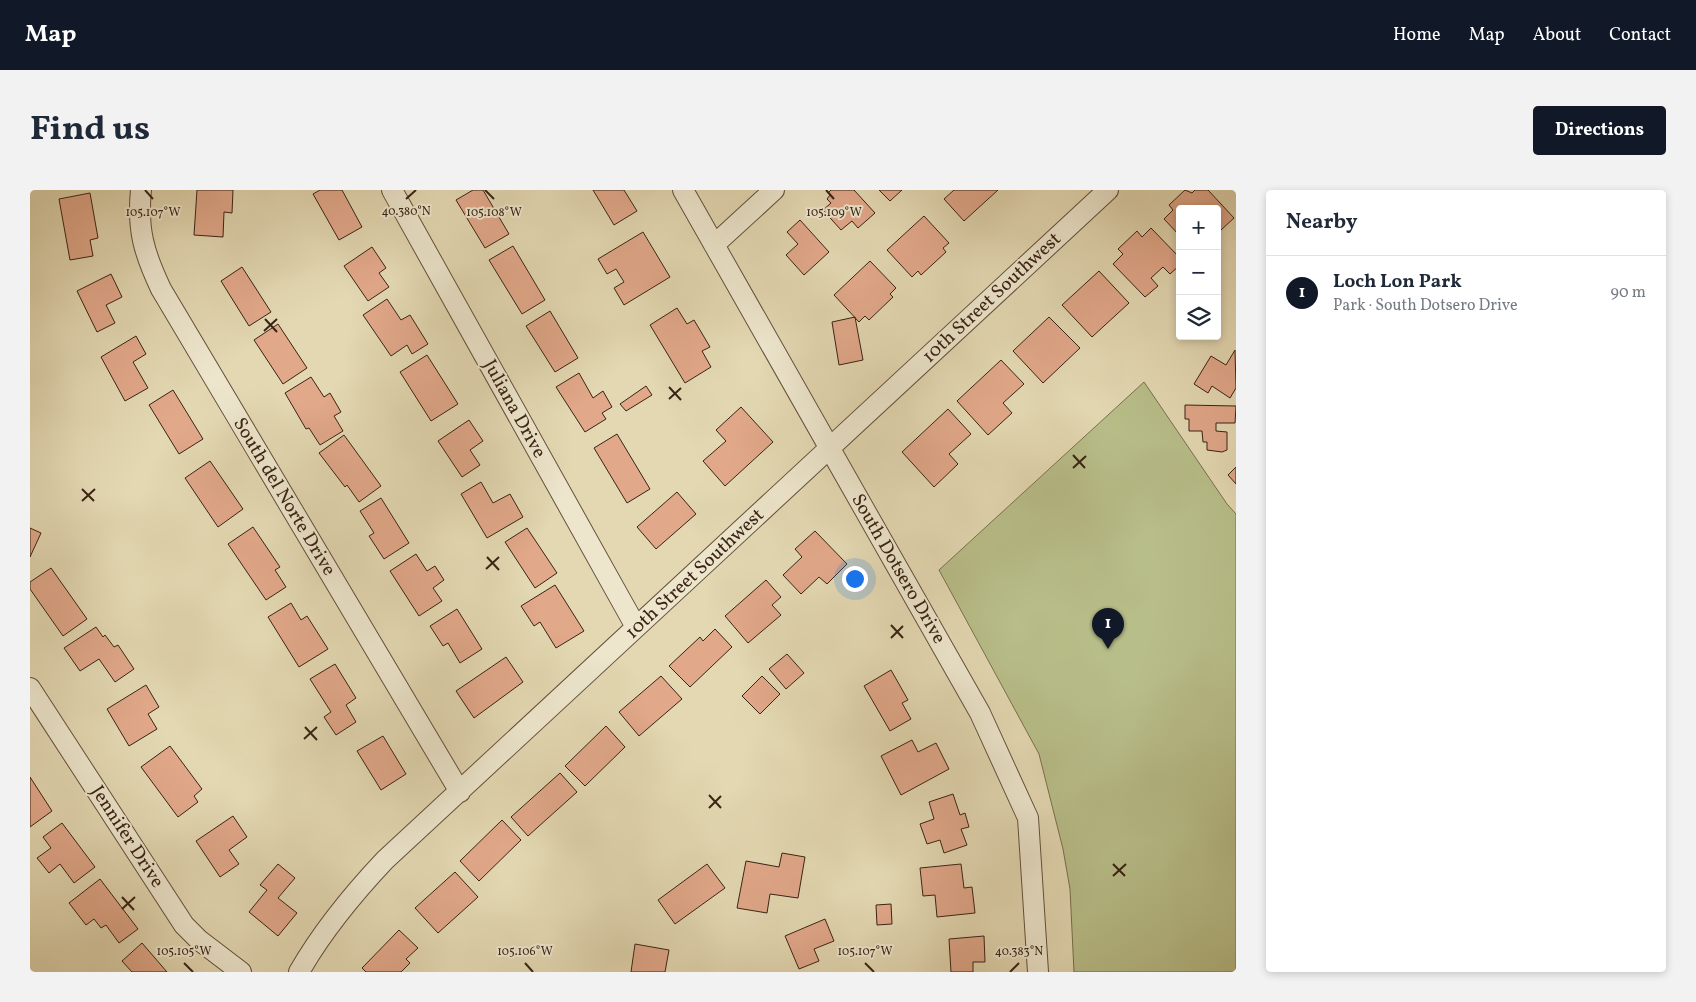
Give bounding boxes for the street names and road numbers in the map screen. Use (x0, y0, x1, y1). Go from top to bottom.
street label: 10th Street Southwest (917, 227, 1067, 369)
street label: Juliana Drive (476, 355, 552, 463)
street label: South del Norte Drive (226, 413, 342, 581)
street label: South Dotsero Drive (844, 489, 952, 649)
street label: 10th Street Southwest (620, 503, 770, 645)
street label: Jennifer Drive (84, 781, 170, 893)

